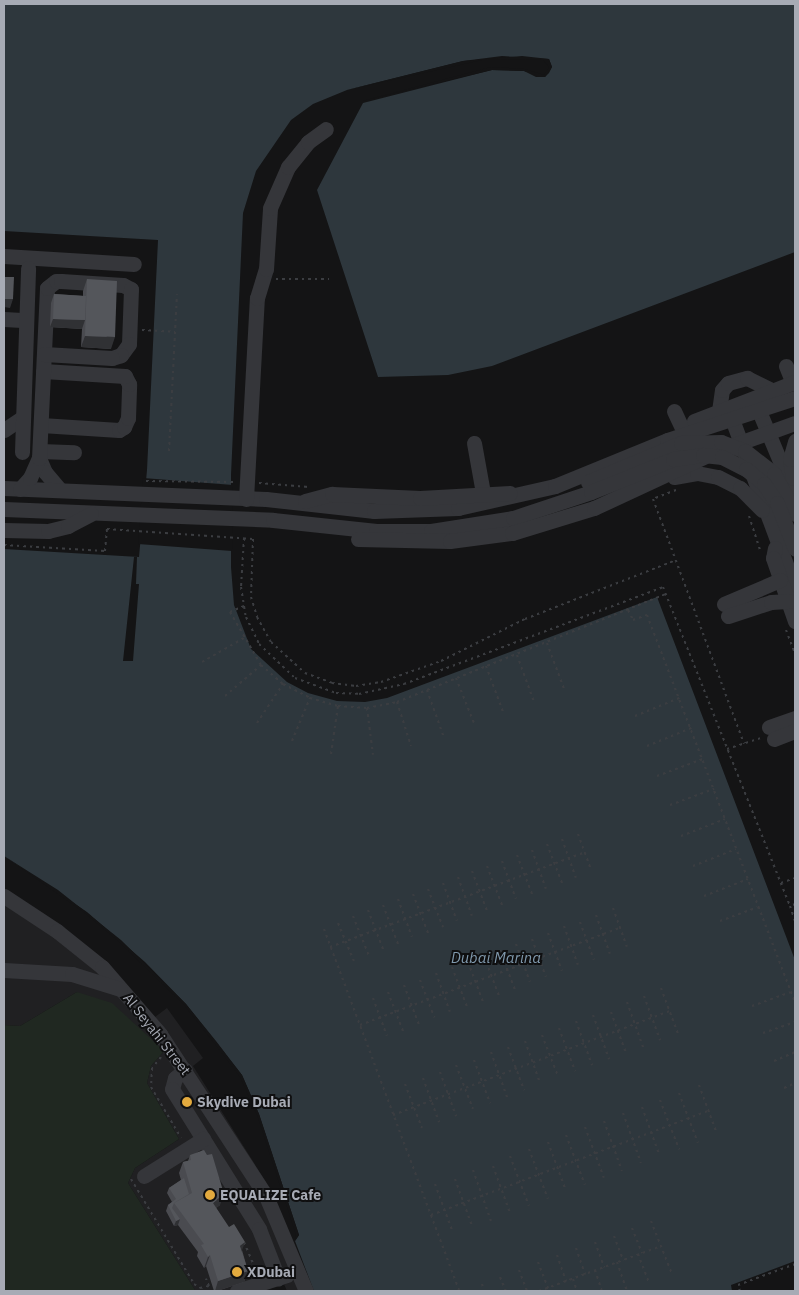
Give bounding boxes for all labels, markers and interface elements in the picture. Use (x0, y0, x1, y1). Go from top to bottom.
water label: Dubai Marina (451, 949, 541, 967)
street label: Al Seyahi Street (120, 990, 194, 1078)
place label: Skydive Dubai (197, 1094, 291, 1110)
marker: Skydive Dubai (181, 1096, 193, 1108)
place label: EQUALIZE Cafe (220, 1187, 321, 1203)
marker: EQUALIZE Cafe (204, 1189, 216, 1201)
place label: XDubai (247, 1264, 295, 1280)
marker: XDubai (231, 1266, 243, 1278)

